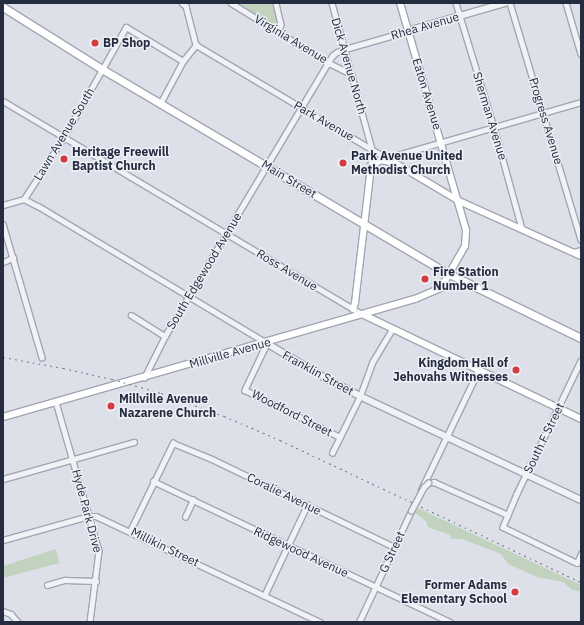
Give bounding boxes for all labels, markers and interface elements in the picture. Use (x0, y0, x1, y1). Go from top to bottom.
street label: Rhea Avenue (389, 9, 461, 43)
street label: Virginia Avenue (252, 11, 330, 67)
street label: Dick Avenue North (328, 16, 370, 116)
place label: BP Shop (103, 36, 150, 50)
marker: BP Shop (90, 38, 100, 48)
street label: Eaton Avenue (409, 57, 445, 131)
street label: Sherman Avenue (470, 70, 510, 162)
street label: Progress Avenue (526, 76, 566, 166)
street label: Lawn Avenue South (31, 85, 97, 183)
street label: Park Avenue (291, 98, 357, 144)
place label: Heritage Freewill Baptist Church (72, 145, 169, 173)
place label: Park Avenue United Methodist Church (351, 149, 462, 177)
marker: Heritage Freewill Baptist Church (59, 154, 69, 164)
street label: Main Street (259, 157, 319, 201)
marker: Park Avenue United Methodist Church (338, 158, 348, 168)
street label: South Edgewood Avenue (163, 210, 245, 332)
street label: Ross Avenue (254, 246, 320, 294)
place label: Fire Station Number 1 (433, 265, 499, 293)
marker: Fire Station Number 1 (420, 274, 430, 284)
street label: Millville Avenue (188, 335, 272, 371)
street label: Franklin Street (280, 348, 356, 398)
place label: Kingdom Hall of Jehovahs Witnesses (393, 356, 508, 384)
marker: Kingdom Hall of Jehovahs Witnesses (511, 365, 521, 375)
street label: Woodford Street (249, 386, 335, 440)
place label: Millville Avenue Nazarene Church (119, 392, 216, 420)
street label: South F Street (521, 400, 567, 476)
marker: Millville Avenue Nazarene Church (106, 401, 116, 411)
street label: Hyde Park Drive (69, 468, 105, 554)
street label: Coralie Avenue (245, 470, 323, 518)
street label: Millikin Street (129, 524, 201, 570)
street label: Ridgewood Avenue (251, 524, 351, 580)
street label: G Street (376, 529, 408, 575)
place label: Former Adams Elementary School (401, 578, 507, 606)
marker: Former Adams Elementary School (510, 587, 520, 597)

